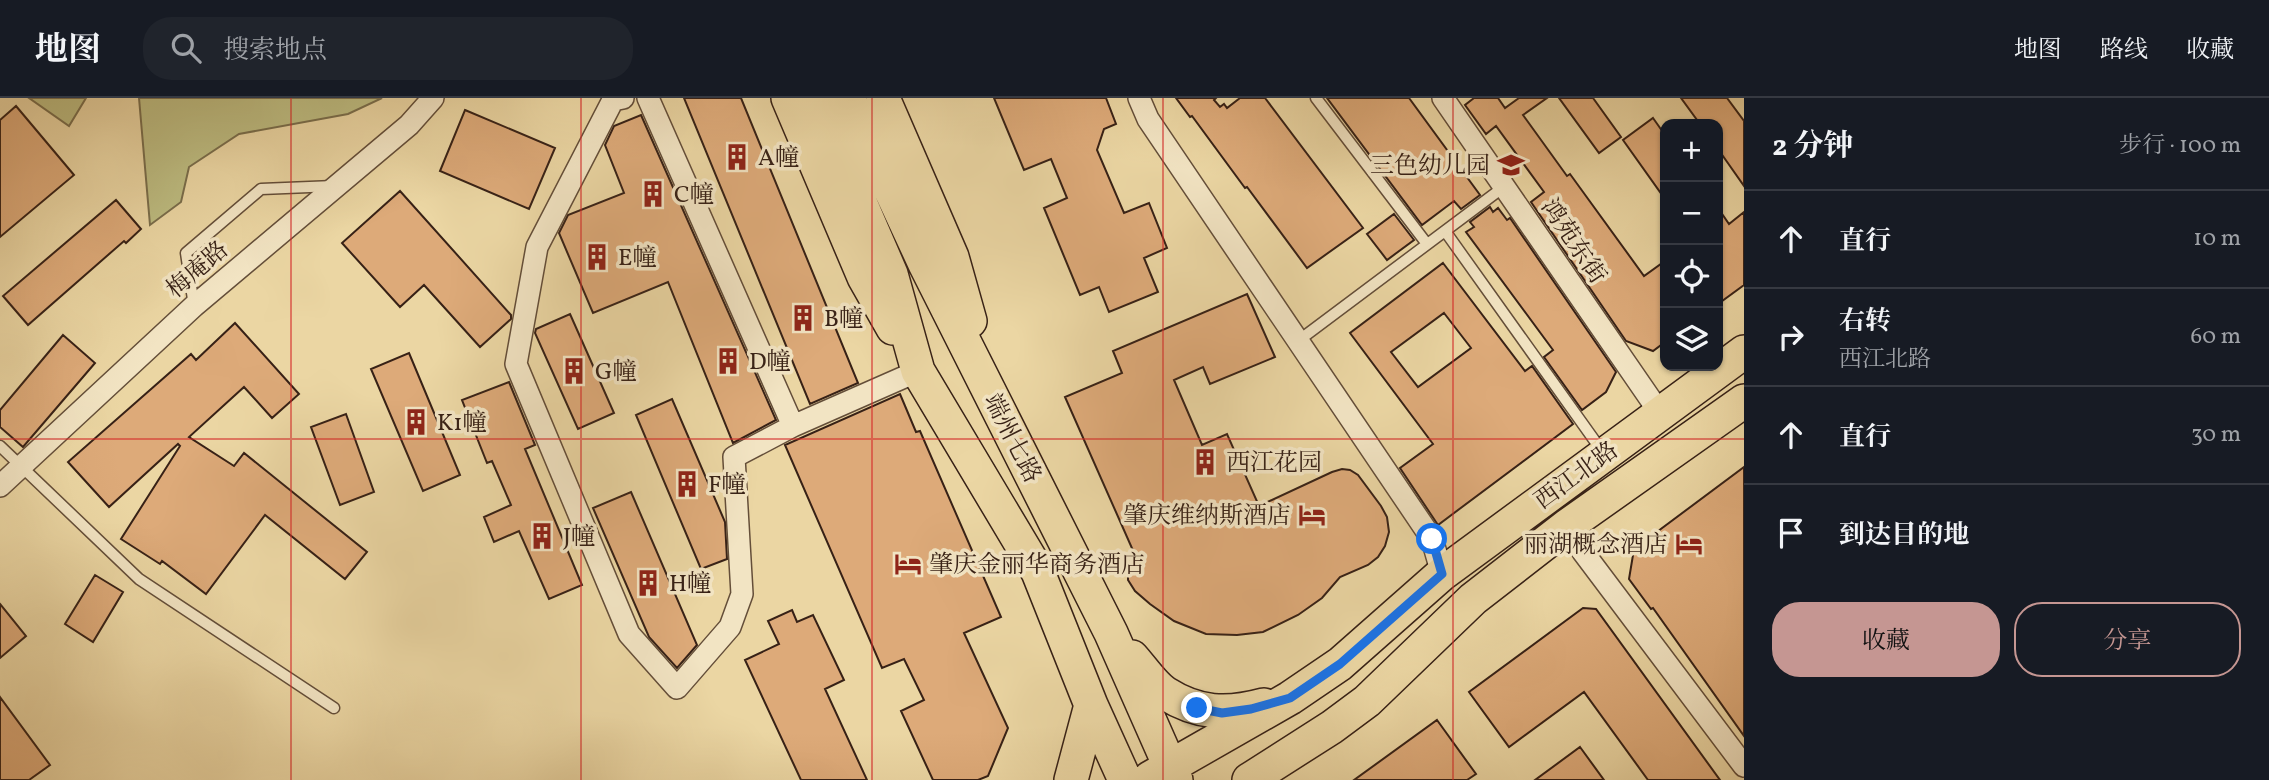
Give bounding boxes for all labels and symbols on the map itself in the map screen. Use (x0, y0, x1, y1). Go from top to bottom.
building icon: A幢 (722, 142, 752, 172)
place label: A幢 (758, 142, 799, 176)
place label: 三色幼儿园 (1370, 150, 1490, 184)
school or university icon: 三色幼儿园 (1496, 150, 1526, 180)
building icon: C幢 (638, 179, 668, 209)
place label: C幢 (674, 179, 714, 213)
street label: 鸿苑东街 (1531, 193, 1613, 291)
street label: 梅庵路 (160, 234, 237, 307)
building icon: E幢 (582, 242, 612, 272)
place label: E幢 (618, 242, 656, 276)
building icon: B幢 (788, 303, 818, 333)
place label: B幢 (824, 303, 863, 337)
building icon: D幢 (713, 346, 743, 376)
place label: D幢 (749, 346, 791, 380)
building icon: G幢 (559, 356, 589, 386)
place label: G幢 (595, 356, 637, 390)
street label: 端州七路 (974, 388, 1048, 489)
building icon: K1幢 (401, 407, 431, 437)
place label: K1幢 (437, 407, 487, 441)
street label: 西江北路 (1528, 435, 1626, 519)
building icon: 西江花园 (1190, 447, 1220, 477)
place label: 西江花园 (1226, 447, 1322, 481)
building icon: F幢 (672, 469, 702, 499)
place label: F幢 (708, 469, 745, 503)
place label: 肇庆维纳斯酒店 (1123, 500, 1291, 534)
hotel icon: 肇庆维纳斯酒店 (1297, 500, 1327, 530)
building icon: J幢 (527, 521, 557, 551)
place label: J幢 (563, 521, 595, 555)
route start (1416, 523, 1447, 554)
place label: 丽湖概念酒店 (1524, 529, 1668, 563)
hotel icon: 丽湖概念酒店 (1674, 529, 1704, 559)
hotel icon: 肇庆金丽华商务酒店 (893, 549, 923, 579)
place label: 肇庆金丽华商务酒店 (929, 549, 1145, 583)
building icon: H幢 (633, 568, 663, 598)
place label: H幢 (669, 568, 711, 602)
route end (1181, 692, 1212, 723)

